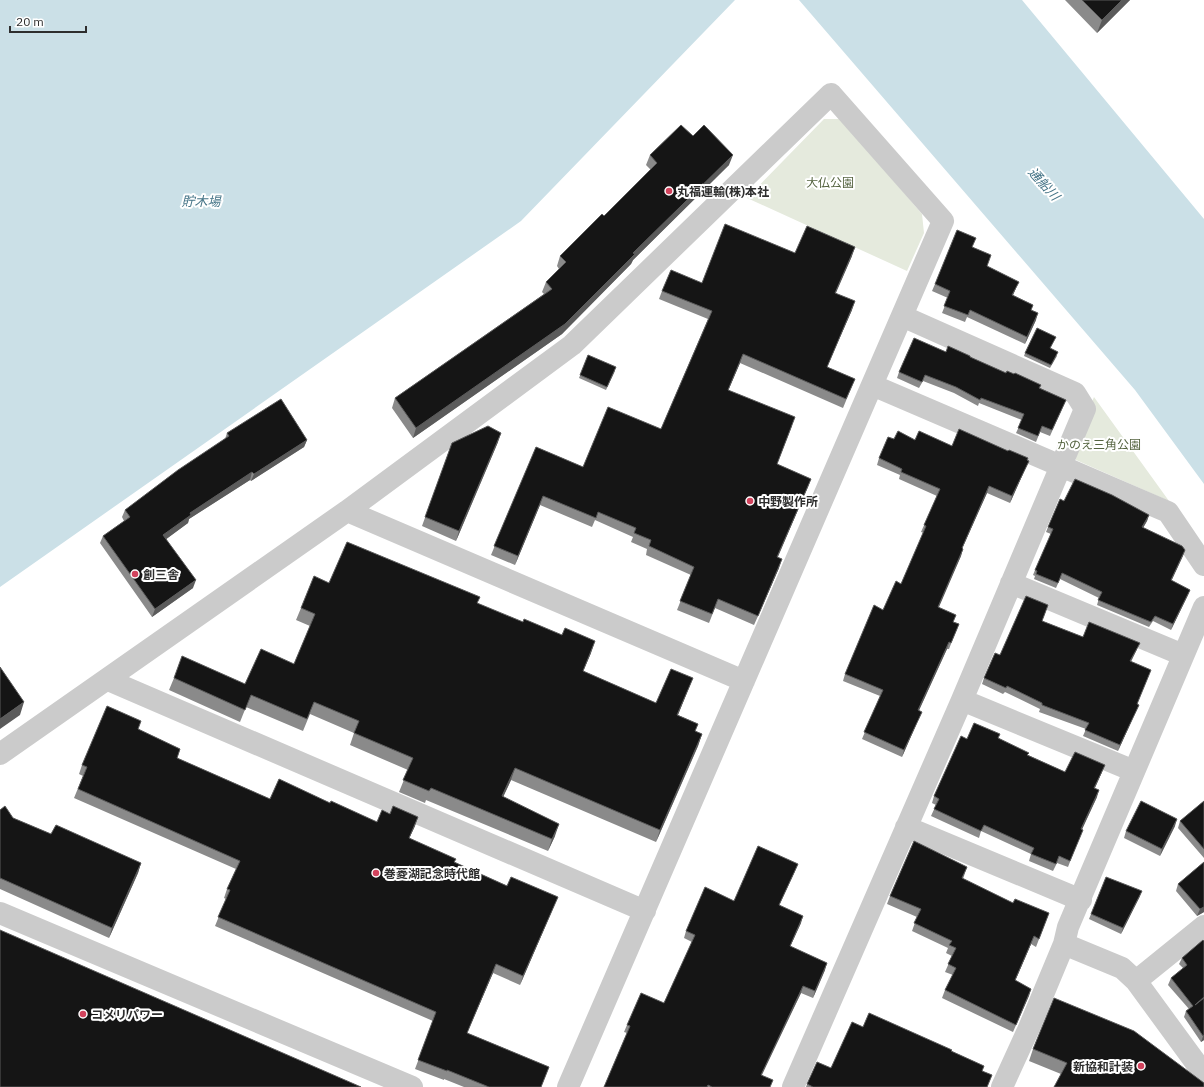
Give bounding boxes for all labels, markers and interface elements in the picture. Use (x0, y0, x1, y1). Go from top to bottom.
scale bar (10, 8, 86, 34)
text: 20 m (16, 14, 44, 29)
water label: 通船川 (1025, 164, 1065, 206)
park label: 大仏公園 (806, 175, 854, 190)
place label: 丸福運輸(株)本社 (677, 184, 769, 199)
marker: 丸福運輸(株)本社 (664, 186, 674, 196)
water label: 貯木場 (181, 193, 222, 210)
park label: かのえ三角公園 (1057, 437, 1141, 452)
place label: 中野製作所 (758, 494, 818, 509)
marker: 中野製作所 (745, 496, 755, 506)
place label: 創三舎 (143, 567, 179, 582)
marker: 創三舎 (130, 569, 140, 579)
place label: 巻菱湖記念時代館 (384, 866, 480, 881)
marker: 巻菱湖記念時代館 (371, 868, 381, 878)
place label: コメリパワー (91, 1007, 163, 1022)
marker: コメリパワー (78, 1009, 88, 1019)
place label: 新協和計装 (1073, 1059, 1133, 1074)
marker: 新協和計装 (1136, 1061, 1146, 1071)

